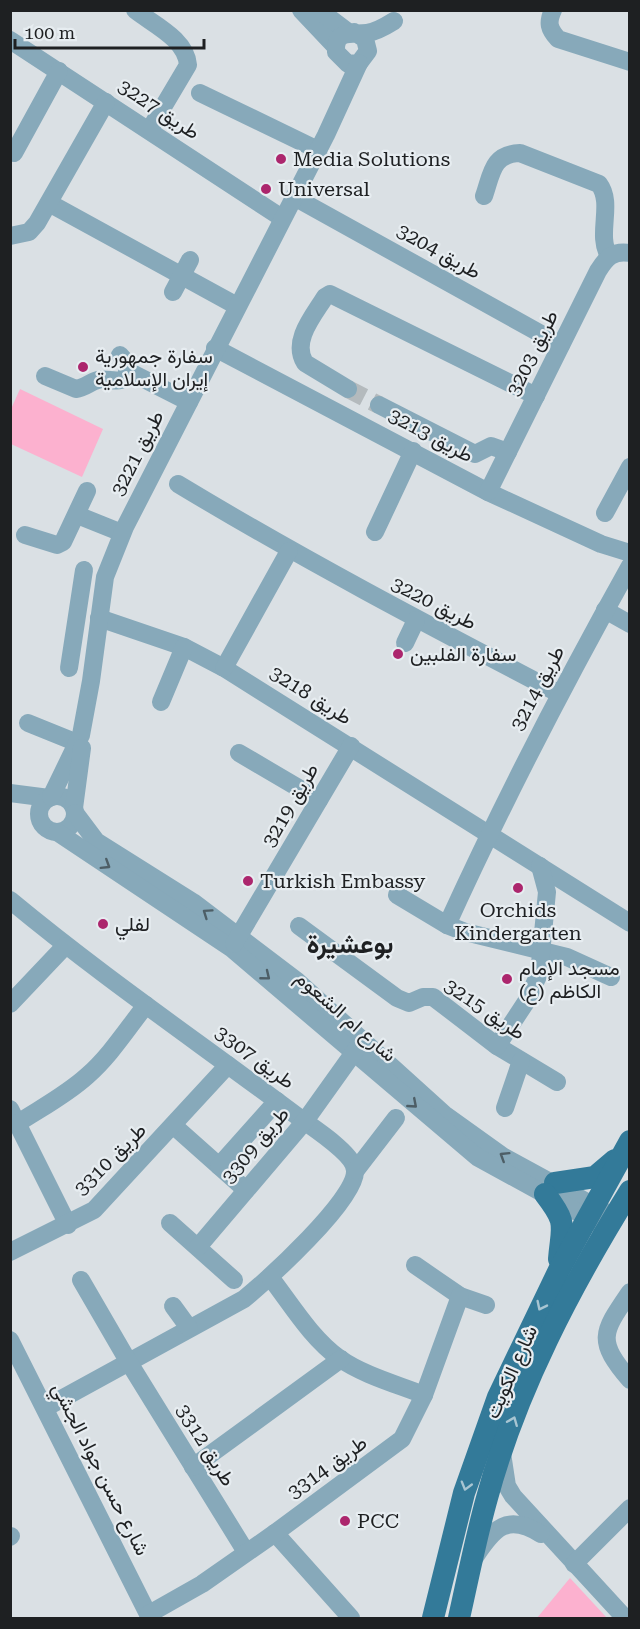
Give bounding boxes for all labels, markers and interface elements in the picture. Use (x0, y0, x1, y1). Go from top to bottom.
scale bar (15, 12, 204, 50)
text: 100 m (24, 22, 75, 43)
street label: طريق 3227 (113, 74, 204, 145)
place label: Media Solutions (293, 147, 450, 171)
marker: Media Solutions (274, 152, 288, 166)
place label: Universal (278, 177, 370, 201)
marker: Universal (259, 182, 273, 196)
street label: طريق 3204 (392, 218, 485, 285)
street label: طريق 3203 (501, 306, 564, 400)
place label: سفارة جمهورية إيران الإسلامية (95, 344, 213, 392)
marker: سفارة جمهورية إيران الإسلامية (76, 360, 90, 374)
street label: طريق 3213 (384, 403, 477, 468)
street label: طريق 3221 (105, 406, 170, 500)
street label: طريق 3220 (387, 571, 481, 636)
place label: سفارة الفلبين (410, 642, 517, 667)
street label: طريق 3214 (505, 642, 570, 735)
marker: سفارة الفلبين (391, 647, 405, 661)
street label: طريق 3218 (265, 660, 356, 730)
street label: طريق 3219 (257, 759, 324, 851)
one-way arrow (99, 858, 110, 869)
place label: Turkish Embassy (260, 869, 426, 893)
marker: Turkish Embassy (241, 874, 255, 888)
marker: Orchids Kindergarten (511, 881, 525, 895)
place label: Orchids Kindergarten (454, 898, 582, 945)
one-way arrow (203, 909, 214, 920)
place label: لفلي (115, 912, 150, 941)
marker: لفلي (96, 917, 110, 931)
district label: بوعشيرة (307, 929, 393, 960)
place label: مسجد الإمام الكاظم (ع) (519, 956, 620, 1005)
street label: شارع ام الشعوم (289, 965, 402, 1068)
one-way arrow (259, 969, 270, 980)
marker: مسجد الإمام الكاظم (ع) (500, 972, 514, 986)
street label: طريق 3215 (439, 973, 530, 1046)
street label: طريق 3307 (210, 1020, 299, 1095)
one-way arrow (406, 1097, 417, 1108)
street label: طريق 3309 (216, 1102, 295, 1189)
street label: طريق 3310 (69, 1118, 152, 1201)
one-way arrow (500, 1151, 510, 1163)
one-way arrow (536, 1300, 548, 1311)
street label: شارع الكويت (480, 1322, 544, 1423)
street label: شارع حسن جواد الجشي (43, 1379, 155, 1562)
street label: طريق 3312 (171, 1400, 241, 1491)
one-way arrow (506, 1416, 519, 1426)
street label: طريق 3314 (283, 1430, 372, 1505)
one-way arrow (461, 1480, 473, 1491)
place label: PCC (357, 1509, 399, 1533)
marker: PCC (338, 1514, 352, 1528)

